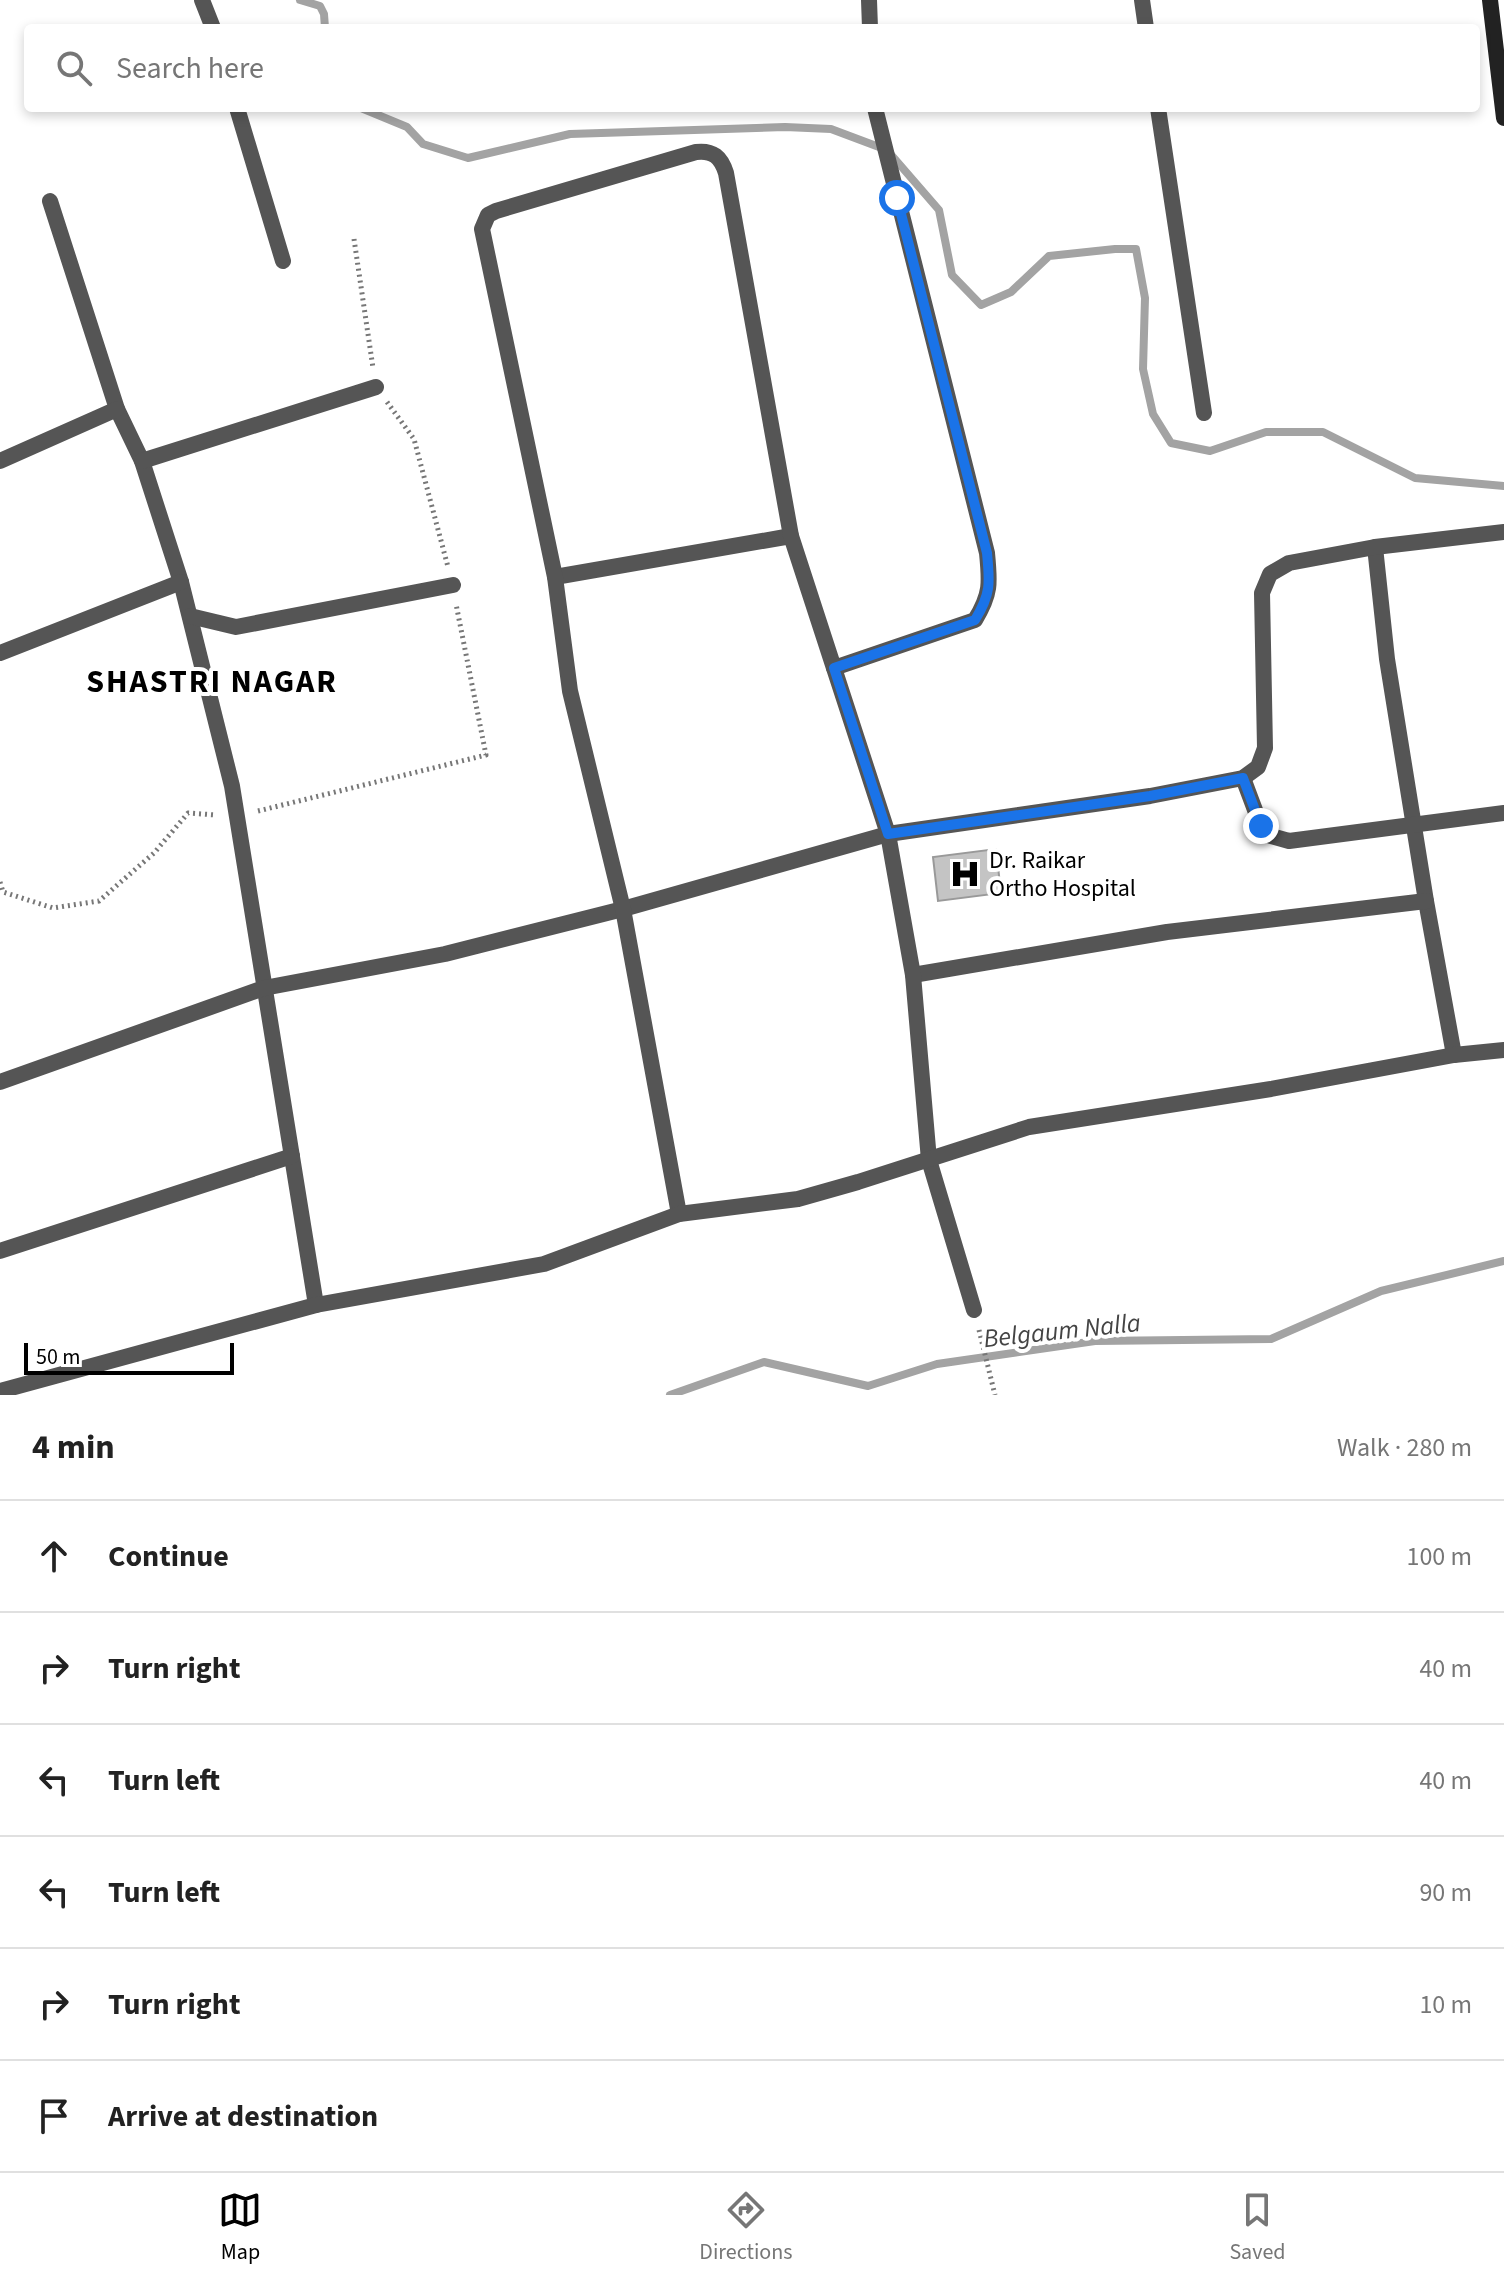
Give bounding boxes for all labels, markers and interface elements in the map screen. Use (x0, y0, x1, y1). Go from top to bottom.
search box (24, 24, 1480, 112)
icon: search (52, 46, 96, 90)
text: Search here (116, 47, 264, 90)
route start (879, 180, 915, 216)
district label: SHASTRI NAGAR (86, 659, 338, 705)
route end (1243, 808, 1279, 844)
place label: Dr. Raikar Ortho Hospital (989, 843, 1136, 906)
hospital icon: Dr. Raikar Ortho Hospital (948, 857, 982, 891)
water label: Belgaum Nalla (982, 1304, 1143, 1357)
scale bar (24, 1339, 234, 1375)
text: 50 m (36, 1341, 81, 1373)
text: 4 min (32, 1423, 115, 1472)
text: Walk · 280 m (1337, 1429, 1472, 1466)
icon: ahead (32, 1534, 76, 1578)
text: Continue (108, 1535, 229, 1578)
text: 100 m (1406, 1538, 1472, 1575)
icon: right (32, 1646, 76, 1690)
text: Turn right (108, 1647, 240, 1690)
text: 40 m (1419, 1650, 1472, 1687)
icon: left (32, 1758, 76, 1802)
text: Turn left (108, 1759, 220, 1802)
text: 40 m (1419, 1762, 1472, 1799)
icon: left (32, 1870, 76, 1914)
text: Turn left (108, 1871, 220, 1914)
text: 90 m (1419, 1874, 1472, 1911)
icon: right (32, 1982, 76, 2026)
text: Turn right (108, 1983, 240, 2026)
text: 10 m (1419, 1986, 1472, 2023)
icon: arrive (32, 2094, 76, 2138)
text: Arrive at destination (108, 2095, 378, 2138)
tab: Map (218, 2188, 262, 2268)
tab: Directions (699, 2188, 792, 2268)
tab: Saved (1229, 2188, 1286, 2268)

